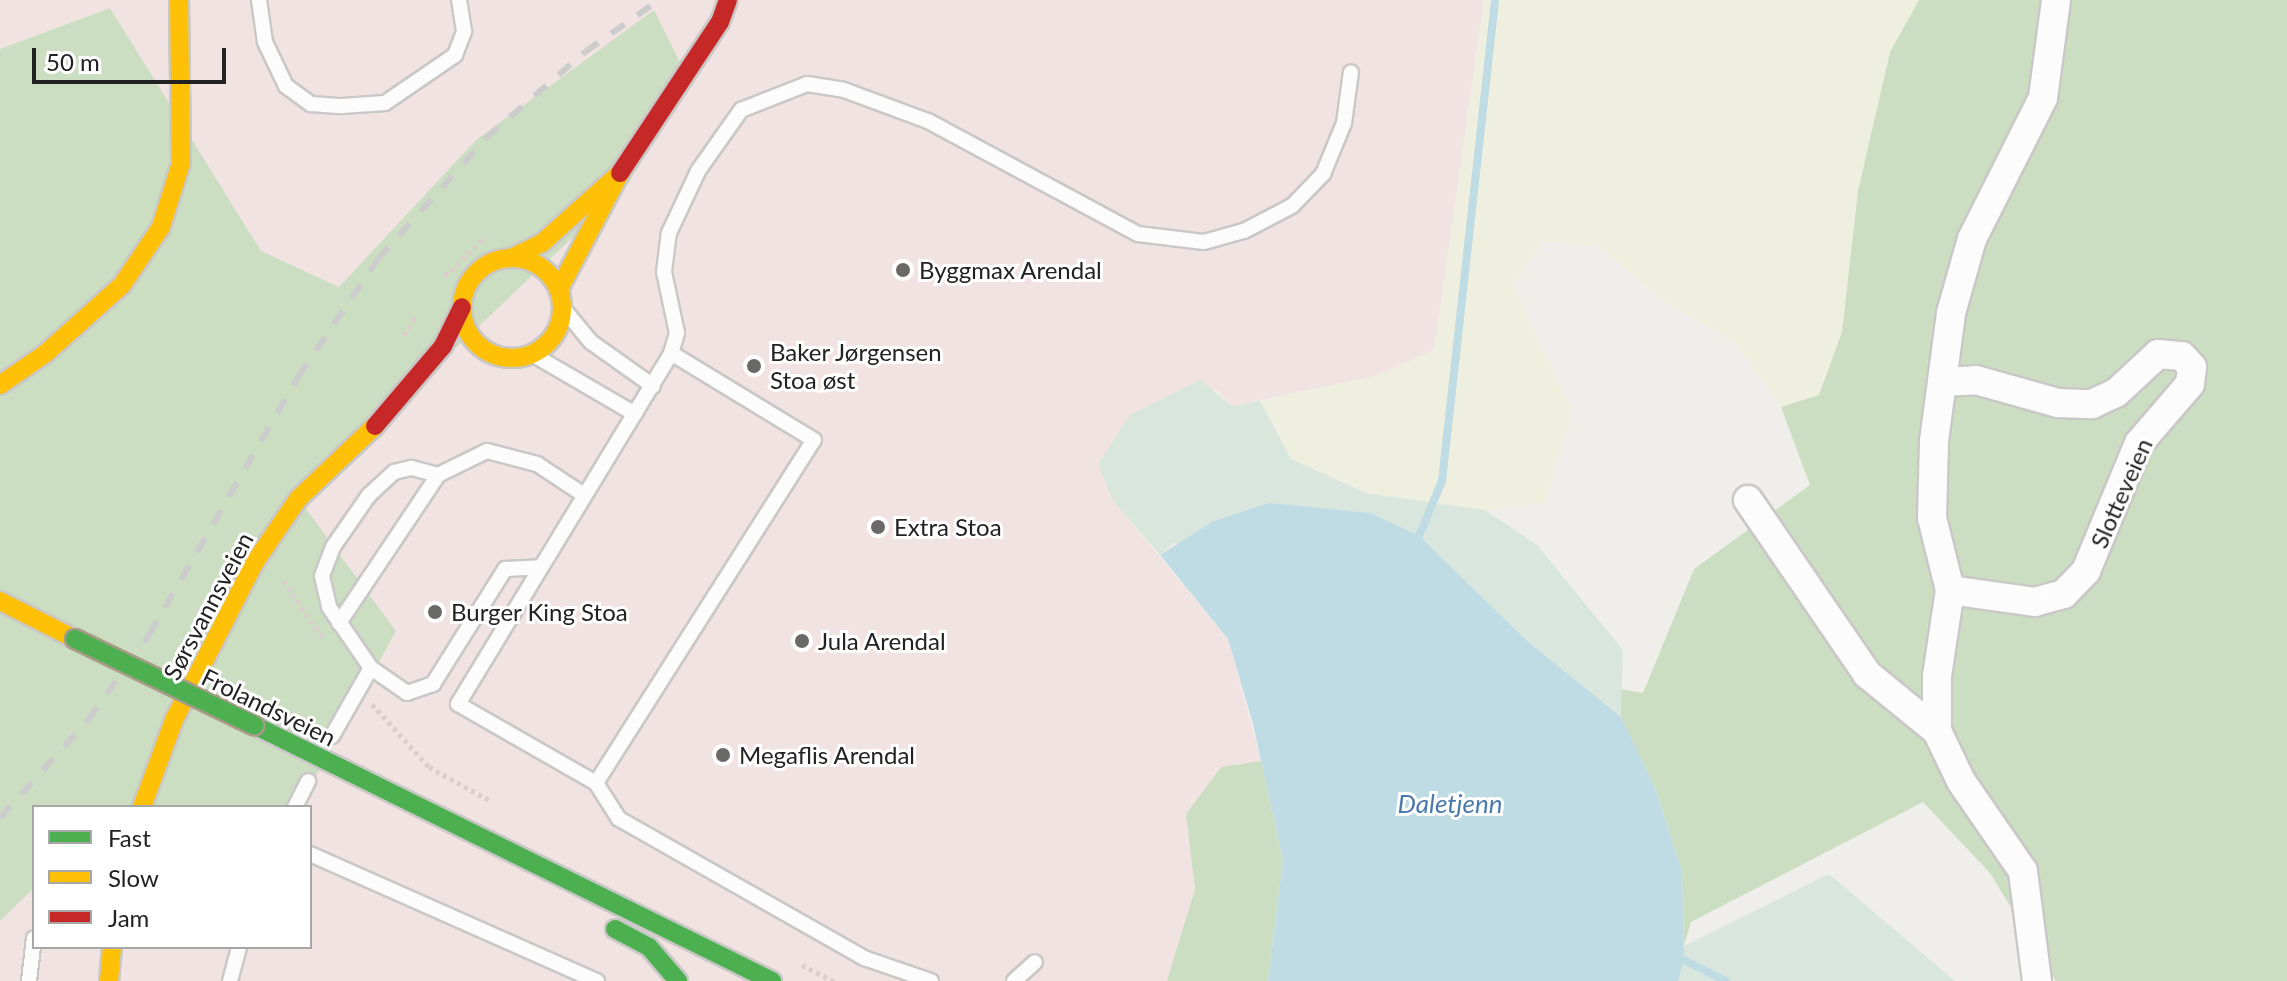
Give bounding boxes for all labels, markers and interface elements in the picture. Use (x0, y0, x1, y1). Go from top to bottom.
scale bar (36, 32, 230, 82)
text: 50 m (46, 47, 100, 76)
place label: Byggmax Arendal (919, 256, 1103, 284)
marker: Byggmax Arendal (894, 261, 912, 279)
place label: Baker Jørgensen Stoa øst (770, 338, 943, 394)
marker: Baker Jørgensen Stoa øst (745, 357, 763, 375)
street label: Slotteveien (2084, 434, 2158, 552)
place label: Extra Stoa (894, 513, 1002, 541)
marker: Extra Stoa (869, 518, 887, 536)
street label: Sørsvannsveien (157, 527, 259, 685)
place label: Burger King Stoa (451, 598, 628, 626)
marker: Burger King Stoa (426, 603, 444, 621)
place label: Jula Arendal (818, 627, 946, 655)
marker: Jula Arendal (793, 632, 811, 650)
street label: Frolandsveien (197, 662, 341, 752)
place label: Megaflis Arendal (739, 741, 916, 769)
marker: Megaflis Arendal (714, 746, 732, 764)
water label: Daletjenn (1398, 788, 1502, 820)
legend (32, 805, 312, 949)
text: Fast (108, 823, 151, 852)
text: Slow (108, 863, 159, 892)
text: Jam (108, 903, 149, 932)

